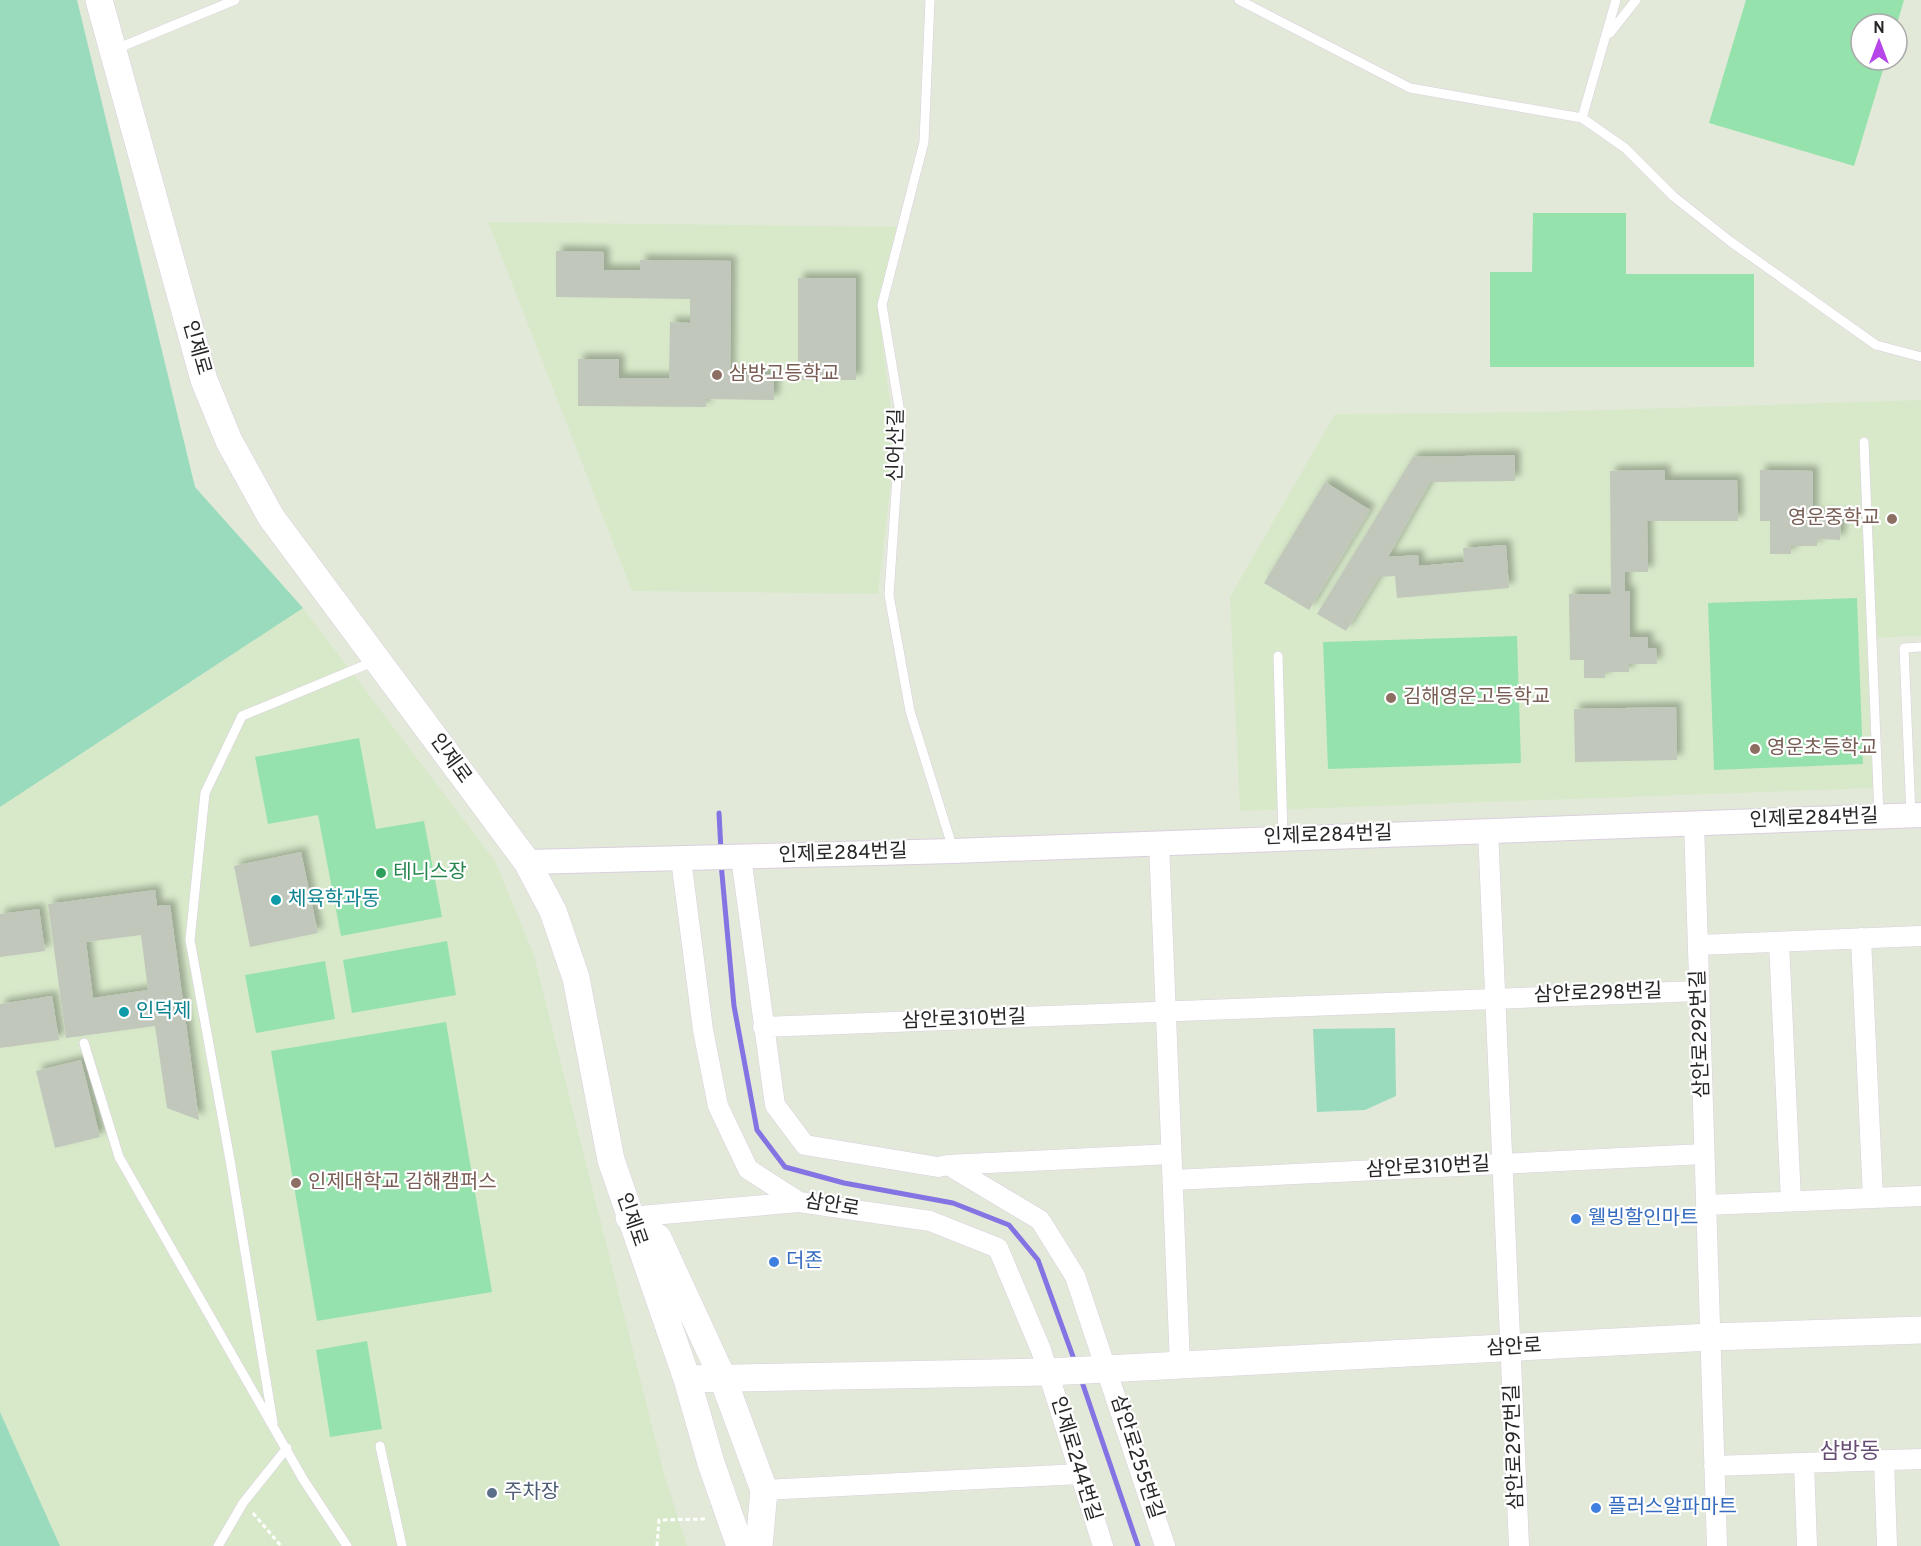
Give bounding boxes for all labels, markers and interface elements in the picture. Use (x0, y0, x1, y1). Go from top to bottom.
north arrow (1849, 12, 1909, 72)
text: N (1873, 19, 1885, 39)
street label: 인제로 (176, 318, 216, 378)
place label: 삼방고등학교 (729, 362, 839, 388)
marker: 삼방고등학교 (710, 368, 724, 382)
street label: 신어산길 (883, 408, 911, 482)
place label: 영운중학교 (1788, 506, 1880, 532)
marker: 영운중학교 (1885, 512, 1899, 526)
place label: 김해영운고등학교 (1403, 685, 1550, 711)
marker: 김해영운고등학교 (1384, 691, 1398, 705)
street label: 인제로 (423, 729, 477, 789)
place label: 영운초등학교 (1767, 736, 1877, 762)
marker: 영운초등학교 (1748, 742, 1762, 756)
street label: 인제로284번길 (1749, 804, 1879, 834)
street label: 인제로284번길 (1263, 821, 1393, 851)
street label: 인제로284번길 (778, 839, 908, 869)
place label: 테니스장 (393, 860, 467, 886)
marker: 테니스장 (374, 866, 388, 880)
place label: 체육학과동 (288, 887, 380, 913)
marker: 체육학과동 (269, 893, 283, 907)
street label: 삼안로292번길 (1686, 969, 1716, 1099)
street label: 삼안로298번길 (1533, 979, 1663, 1009)
place label: 인덕제 (136, 999, 191, 1025)
marker: 인덕제 (117, 1005, 131, 1019)
street label: 삼안로310번길 (901, 1005, 1027, 1035)
street label: 삼안로310번길 (1365, 1152, 1491, 1184)
place label: 인제대학교 김해캠퍼스 (308, 1170, 497, 1196)
marker: 인제대학교 김해캠퍼스 (289, 1176, 303, 1190)
street label: 삼안로 (803, 1188, 861, 1224)
street label: 인제로 (610, 1190, 652, 1250)
place label: 웰빙할인마트 (1588, 1206, 1698, 1232)
marker: 웰빙할인마트 (1569, 1212, 1583, 1226)
place label: 더존 (786, 1249, 823, 1275)
marker: 더존 (767, 1255, 781, 1269)
street label: 삼안로 (1486, 1334, 1542, 1362)
street label: 삼안로297번길 (1500, 1384, 1530, 1510)
street label: 삼안로255번길 (1104, 1392, 1168, 1522)
street label: 인제로244번길 (1044, 1394, 1106, 1524)
district label: 삼방동 (1820, 1439, 1880, 1466)
place label: 주차장 (504, 1480, 559, 1506)
marker: 주차장 (485, 1486, 499, 1500)
place label: 플러스알파마트 (1608, 1495, 1737, 1521)
marker: 플러스알파마트 (1589, 1501, 1603, 1515)

